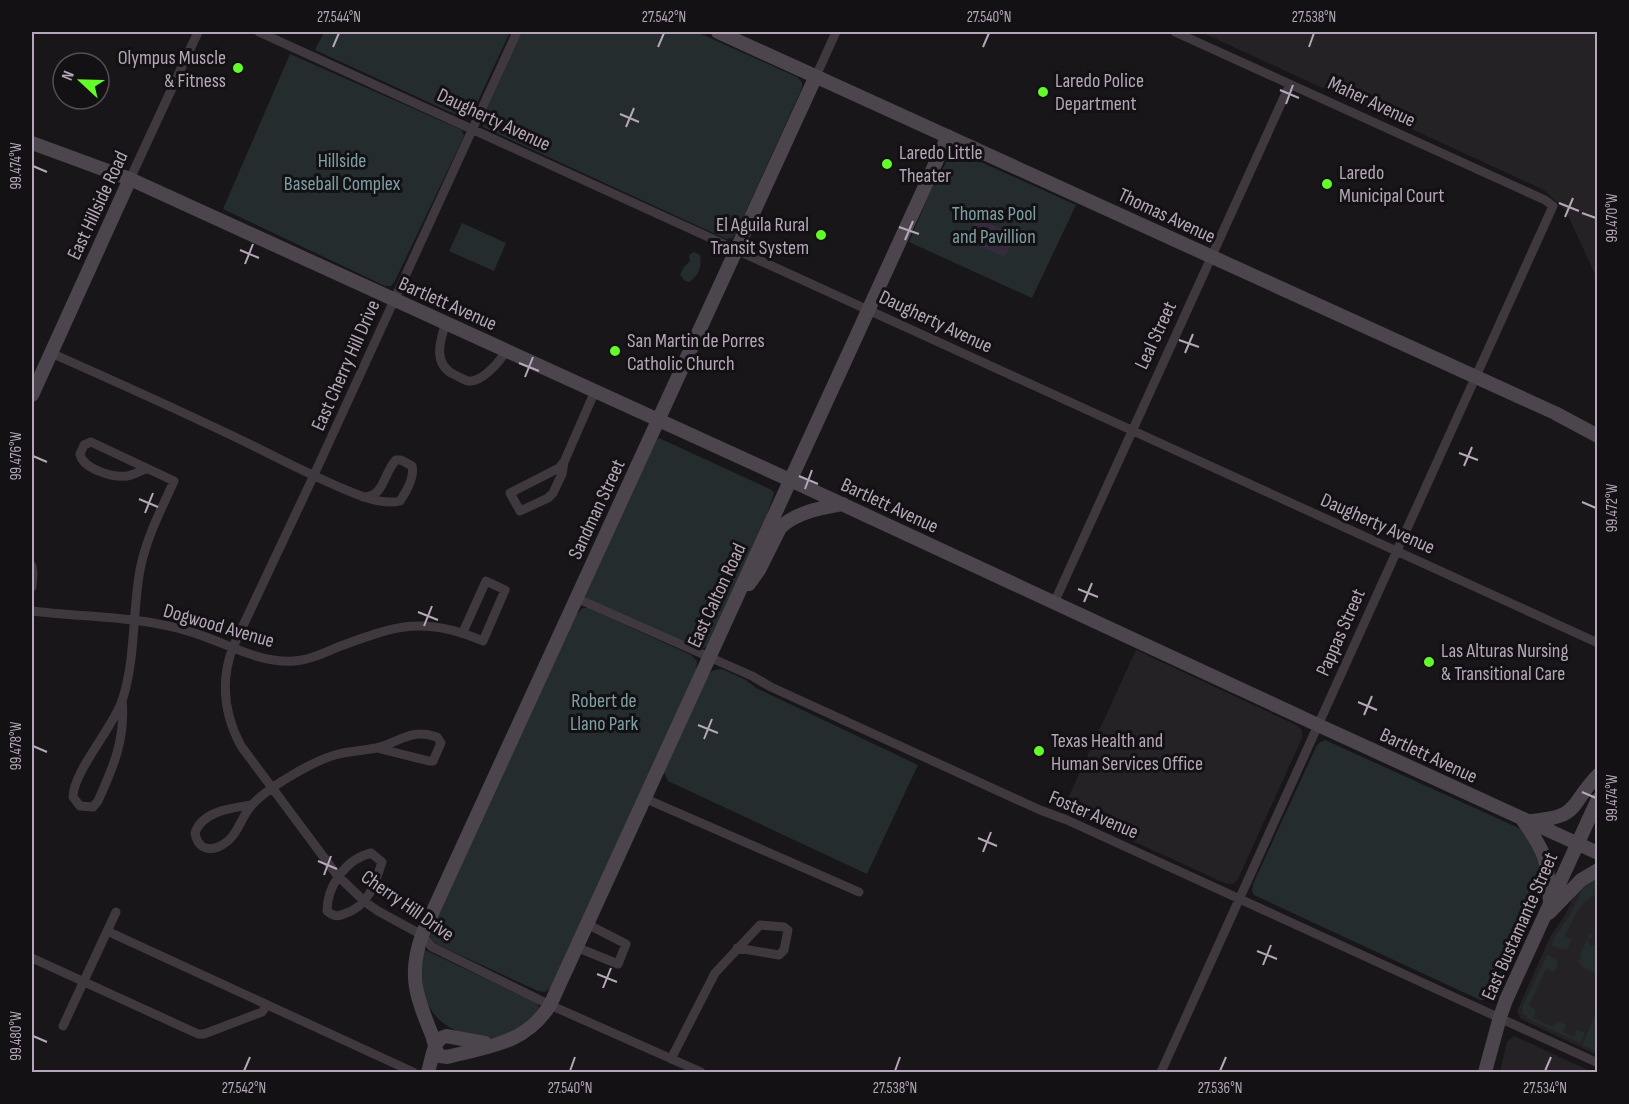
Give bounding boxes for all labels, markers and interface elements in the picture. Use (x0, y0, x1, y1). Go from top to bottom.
text: 27.544°N (317, 8, 361, 27)
text: 27.542°N (642, 8, 686, 27)
text: 27.540°N (967, 8, 1011, 27)
text: 27.538°N (1292, 8, 1336, 27)
place label: Olympus Muscle & Fitness (118, 46, 226, 93)
north arrow (51, 51, 111, 111)
marker: Olympus Muscle & Fitness (231, 61, 245, 75)
text: N (58, 68, 79, 83)
place label: Laredo Police Department (1055, 69, 1144, 116)
street label: Maher Avenue (1324, 71, 1419, 133)
street label: Daugherty Avenue (433, 83, 554, 157)
marker: Laredo Police Department (1036, 85, 1050, 99)
place label: Laredo Little Theater (899, 141, 982, 188)
text: 99.474°W (7, 142, 26, 190)
street label: East Hillside Road (62, 147, 134, 264)
park label: Hillside Baseball Complex (284, 149, 401, 196)
marker: Laredo Little Theater (880, 157, 894, 171)
place label: Laredo Municipal Court (1339, 161, 1444, 208)
marker: Laredo Municipal Court (1320, 177, 1334, 191)
street label: Thomas Avenue (1114, 183, 1219, 249)
text: 99.470°W (1603, 193, 1622, 242)
park label: Thomas Pool and Pavillion (952, 202, 1036, 249)
place label: El Aguila Rural Transit System (710, 213, 809, 260)
marker: El Aguila Rural Transit System (814, 228, 828, 242)
street label: Bartlett Avenue (395, 272, 500, 336)
street label: Daugherty Avenue (875, 285, 996, 359)
street label: East Cherry Hill Drive (306, 296, 385, 434)
street label: Leal Street (1130, 298, 1182, 373)
place label: San Martin de Porres Catholic Church (627, 329, 765, 376)
marker: San Martin de Porres Catholic Church (608, 344, 622, 358)
text: 99.476°W (7, 431, 26, 480)
street label: Sandman Street (563, 456, 631, 563)
street label: Bartlett Avenue (837, 473, 942, 539)
text: 99.472°W (1603, 484, 1622, 532)
street label: Daugherty Avenue (1317, 488, 1438, 560)
street label: East Calton Road (682, 540, 751, 651)
street label: Pappas Street (1311, 585, 1371, 680)
street label: Dogwood Avenue (161, 599, 277, 653)
place label: Las Alturas Nursing & Transitional Care (1441, 639, 1568, 686)
marker: Las Alturas Nursing & Transitional Care (1422, 655, 1436, 669)
park label: Robert de Llano Park (570, 689, 638, 736)
text: 99.478°W (7, 722, 26, 770)
street label: Bartlett Avenue (1376, 723, 1481, 789)
place label: Texas Health and Human Services Office (1051, 729, 1203, 776)
marker: Texas Health and Human Services Office (1032, 744, 1046, 758)
text: 99.474°W (1603, 774, 1622, 822)
street label: Foster Avenue (1045, 785, 1142, 844)
street label: East Bustamante Street (1477, 849, 1563, 1004)
street label: Cherry Hill Drive (356, 865, 459, 947)
text: 99.480°W (7, 1011, 26, 1061)
text: 27.542°N (222, 1079, 266, 1098)
text: 27.540°N (548, 1079, 592, 1098)
text: 27.538°N (873, 1079, 917, 1098)
text: 27.536°N (1198, 1079, 1242, 1098)
text: 27.534°N (1523, 1079, 1567, 1098)

